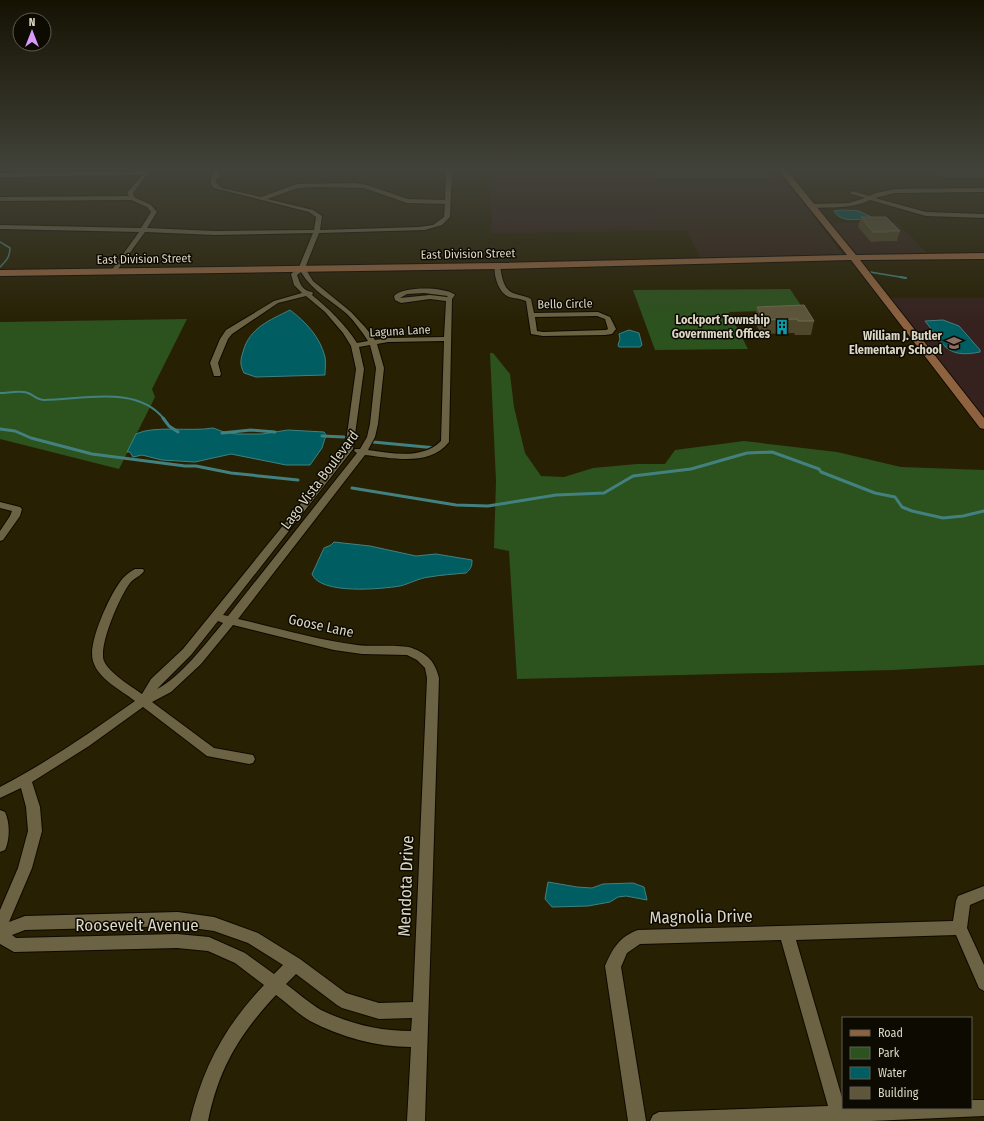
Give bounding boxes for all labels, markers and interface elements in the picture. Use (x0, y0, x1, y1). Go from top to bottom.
north arrow (12, 12, 52, 52)
text: N (29, 16, 35, 29)
street label: East Division Street (421, 246, 515, 262)
street label: East Division Street (97, 251, 191, 267)
street label: Bello Circle (537, 297, 593, 311)
place label: Lockport Township Government Offices (672, 313, 771, 341)
building icon: Lockport Township Government Offices (773, 318, 791, 336)
street label: Laguna Lane (369, 322, 431, 340)
place label: William J. Butler Elementary School (849, 329, 943, 357)
school or university icon: William J. Butler Elementary School (945, 334, 963, 352)
street label: Lago Vista Boulevard (277, 427, 363, 533)
street label: Goose Lane (287, 611, 355, 641)
street label: Mendota Drive (394, 835, 418, 937)
street label: Magnolia Drive (649, 906, 753, 928)
street label: Roosevelt Avenue (75, 915, 199, 936)
legend (842, 1017, 972, 1109)
text: Road (878, 1026, 903, 1040)
text: Park (878, 1046, 900, 1060)
text: Water (878, 1066, 907, 1080)
text: Building (878, 1086, 919, 1100)

